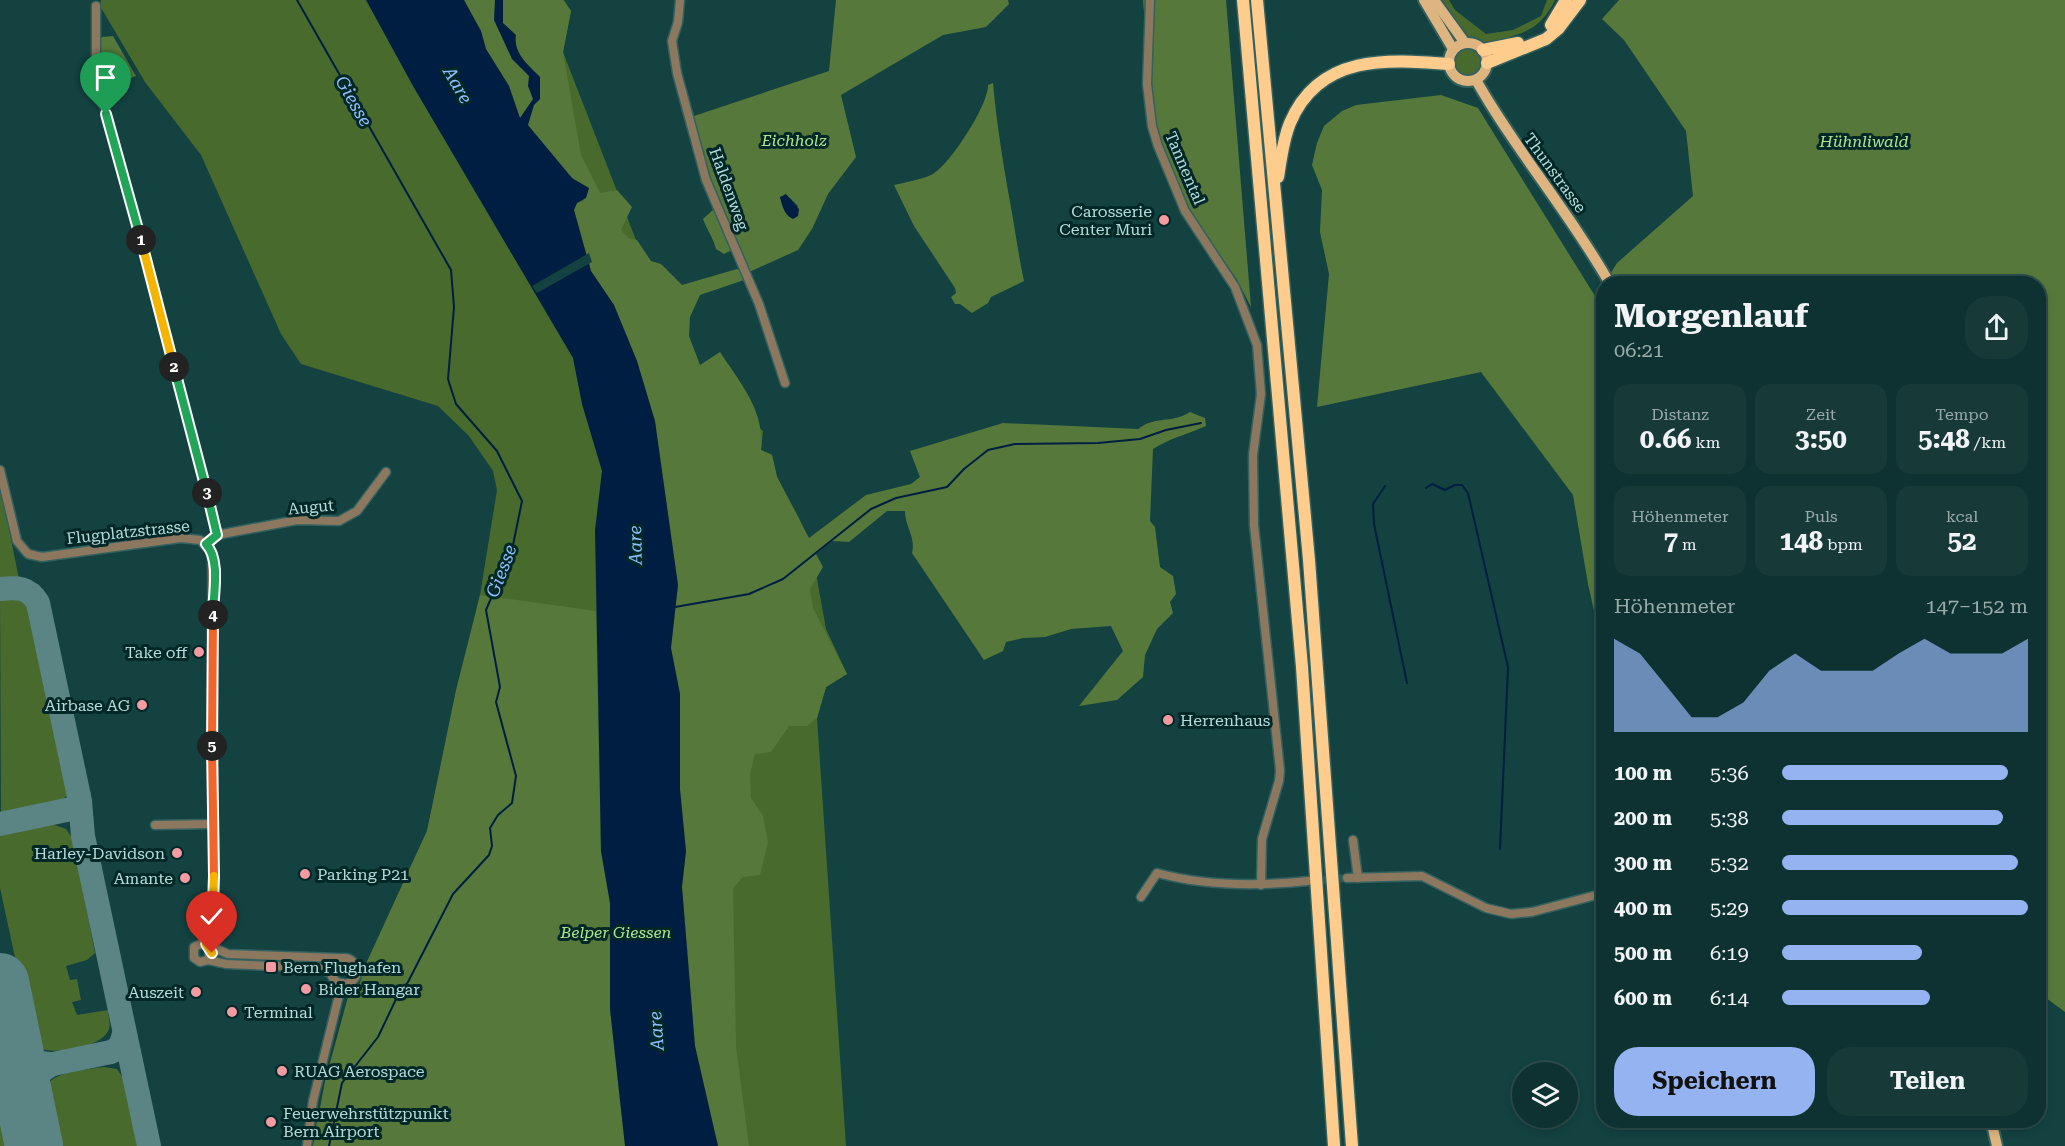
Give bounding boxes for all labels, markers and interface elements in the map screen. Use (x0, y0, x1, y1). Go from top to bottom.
pin (80, 52, 131, 114)
icon: arrive (89, 61, 122, 94)
water label: Aare (439, 62, 477, 107)
water label: Giesse (331, 72, 377, 130)
street label: Tannental (1161, 129, 1209, 207)
street label: Thunstrasse (1520, 130, 1590, 217)
park label: Eichholz (760, 131, 827, 150)
park label: Hühnliwald (1819, 132, 1908, 151)
street label: Haldenweg (705, 145, 753, 234)
place label: Carosserie Center Muri (1059, 202, 1152, 239)
marker: Carosserie Center Muri (1157, 213, 1171, 227)
pin: 1 (126, 225, 156, 255)
text: 1 (137, 230, 145, 249)
text: Morgenlauf (1614, 296, 1808, 335)
button: share (1965, 296, 2028, 359)
text: 06:21 (1614, 338, 1664, 362)
pin: 2 (159, 352, 189, 382)
text: 2 (170, 357, 178, 376)
text: Distanz (1651, 405, 1709, 424)
text: Zeit (1806, 405, 1836, 424)
text: Tempo (1935, 405, 1989, 424)
text: 0.66 (1640, 424, 1692, 454)
text: 3:50 (1795, 424, 1847, 454)
text: 5:48 (1918, 424, 1970, 454)
text: km (1692, 433, 1720, 452)
text: /km (1970, 433, 2006, 452)
pin: 3 (192, 478, 222, 508)
text: 3 (203, 483, 211, 502)
street label: Augut (287, 496, 335, 518)
text: Höhenmeter (1632, 507, 1728, 526)
text: Puls (1804, 507, 1838, 526)
text: kcal (1946, 507, 1978, 526)
street label: Flugplatzstrasse (65, 516, 191, 548)
water label: Aare (624, 525, 646, 566)
text: 7 (1663, 526, 1678, 556)
text: 148 (1779, 526, 1823, 556)
text: 52 (1947, 526, 1977, 556)
text: m (1678, 535, 1697, 554)
text: bpm (1823, 535, 1863, 554)
water label: Giesse (481, 542, 521, 600)
text: Höhenmeter (1614, 594, 1735, 618)
text: 147–152 m (1925, 594, 2028, 618)
pin: 4 (198, 600, 228, 630)
text: 4 (209, 605, 217, 624)
place label: Take off (125, 643, 187, 662)
marker: Take off (192, 645, 206, 659)
place label: Airbase AG (45, 696, 131, 715)
marker: Airbase AG (135, 698, 149, 712)
place label: Herrenhaus (1180, 711, 1271, 730)
marker: Herrenhaus (1161, 713, 1175, 727)
pin: 5 (197, 731, 227, 761)
text: 5 (208, 736, 216, 755)
text: 100 m (1614, 761, 1672, 785)
text: 5:36 (1710, 761, 1749, 785)
text: 200 m (1614, 806, 1672, 830)
text: 5:38 (1710, 806, 1749, 830)
place label: Harley-Davidson (34, 844, 165, 863)
marker: Harley-Davidson (170, 846, 184, 860)
text: 300 m (1614, 851, 1672, 875)
text: 5:32 (1710, 851, 1749, 875)
place label: Parking P21 (317, 865, 409, 884)
marker: Parking P21 (298, 867, 312, 881)
place label: Amante (114, 869, 173, 888)
marker: Amante (178, 871, 192, 885)
pin (186, 891, 237, 953)
text: 400 m (1614, 896, 1672, 920)
text: 5:29 (1710, 896, 1749, 920)
icon: check (195, 900, 228, 933)
park label: Belper Giessen (560, 923, 672, 942)
text: 500 m (1614, 941, 1672, 965)
text: 6:19 (1710, 941, 1749, 965)
place label: Bern Flughafen (283, 958, 401, 977)
marker: Bern Flughafen (264, 960, 278, 974)
place label: Bider Hangar (318, 980, 420, 999)
marker: Bider Hangar (299, 982, 313, 996)
place label: Auszeit (128, 983, 184, 1002)
marker: Auszeit (189, 985, 203, 999)
text: 600 m (1614, 986, 1672, 1010)
text: 6:14 (1710, 986, 1749, 1010)
place label: Terminal (244, 1003, 313, 1022)
marker: Terminal (225, 1005, 239, 1019)
water label: Aare (644, 1011, 668, 1052)
button: Speichern (1614, 1047, 1815, 1116)
button: Teilen (1827, 1047, 2028, 1116)
place label: RUAG Aerospace (294, 1062, 425, 1081)
map controls (1512, 1062, 1578, 1128)
button: layers (1512, 1062, 1578, 1128)
marker: RUAG Aerospace (275, 1064, 289, 1078)
place label: Feuerwehrstützpunkt Bern Airport (283, 1104, 449, 1141)
marker: Feuerwehrstützpunkt Bern Airport (264, 1115, 278, 1129)

